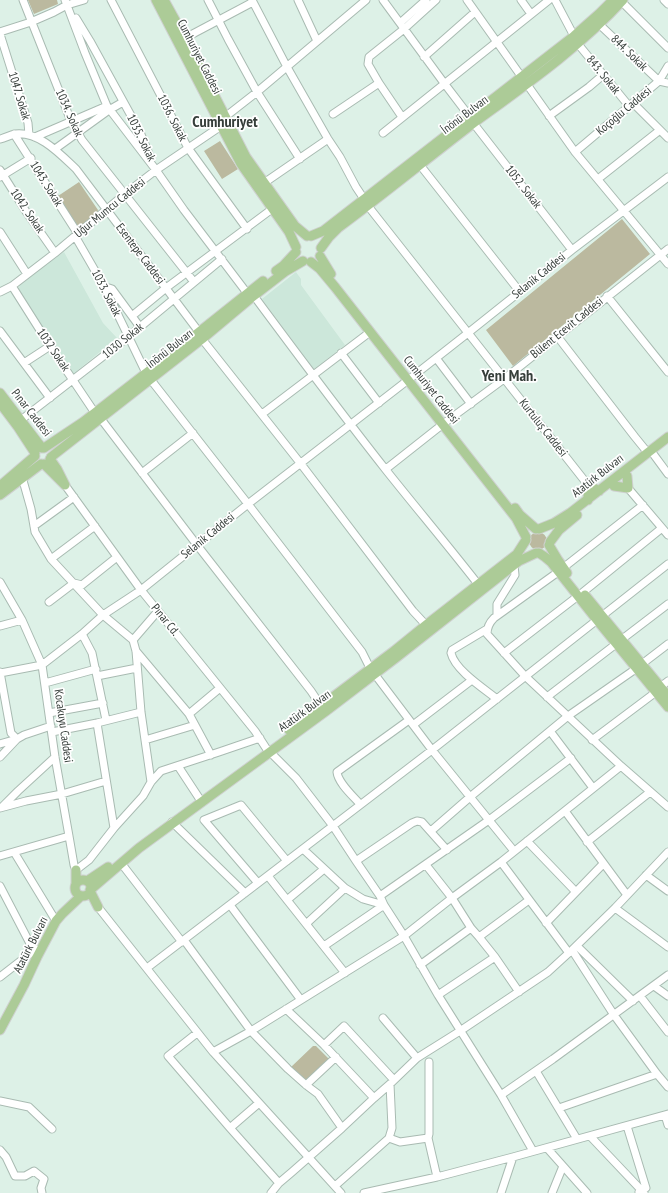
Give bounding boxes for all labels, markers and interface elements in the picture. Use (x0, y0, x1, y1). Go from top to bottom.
street label: Cumhuriyet Caddesi (174, 17, 224, 97)
street label: 844. Sokak (608, 32, 650, 74)
street label: 843. Sokak (583, 53, 623, 97)
street label: 1047. Sokak (5, 70, 33, 122)
street label: Koçoğlu Caddesi (593, 84, 655, 138)
street label: 1034. Sokak (52, 87, 86, 139)
street label: 1036. Sokak (154, 92, 190, 144)
street label: İnönü Bulvarı (439, 93, 491, 137)
street label: 1035. Sokak (123, 112, 159, 164)
district label: Cumhuriyet (192, 112, 258, 132)
street label: 1043. Sokak (26, 159, 66, 209)
street label: 1052. Sokak (502, 163, 544, 211)
street label: Uğur Mumcu Caddesi (72, 175, 148, 241)
street label: 1042. Sokak (7, 186, 47, 236)
street label: Esentepe Caddesi (112, 221, 168, 287)
street label: Selanik Caddesi (509, 250, 569, 302)
street label: 1033. Sokak (88, 267, 124, 319)
street label: Bülent Ecevit Caddesi (528, 294, 606, 362)
street label: 1030 Sokak (100, 320, 146, 362)
street label: 1032 Sokak (33, 326, 73, 374)
street label: İnönü Bulvarı (144, 326, 196, 372)
street label: Cumhuriyet Caddesi (400, 353, 462, 427)
district label: Yeni Mah. (481, 366, 537, 386)
street label: Pınar Caddesi (8, 386, 54, 440)
street label: Kurtuluş Caddesi (516, 396, 570, 460)
street label: Atatürk Bulvarı (569, 451, 627, 501)
street label: Selanik Caddesi (178, 510, 238, 562)
street label: Pınar Cd. (148, 601, 182, 639)
street label: Atatürk Bulvarı (276, 687, 334, 735)
street label: Kocakuyu Caddesi (51, 688, 75, 764)
street label: Atatürk Bulvarı (11, 914, 51, 976)

